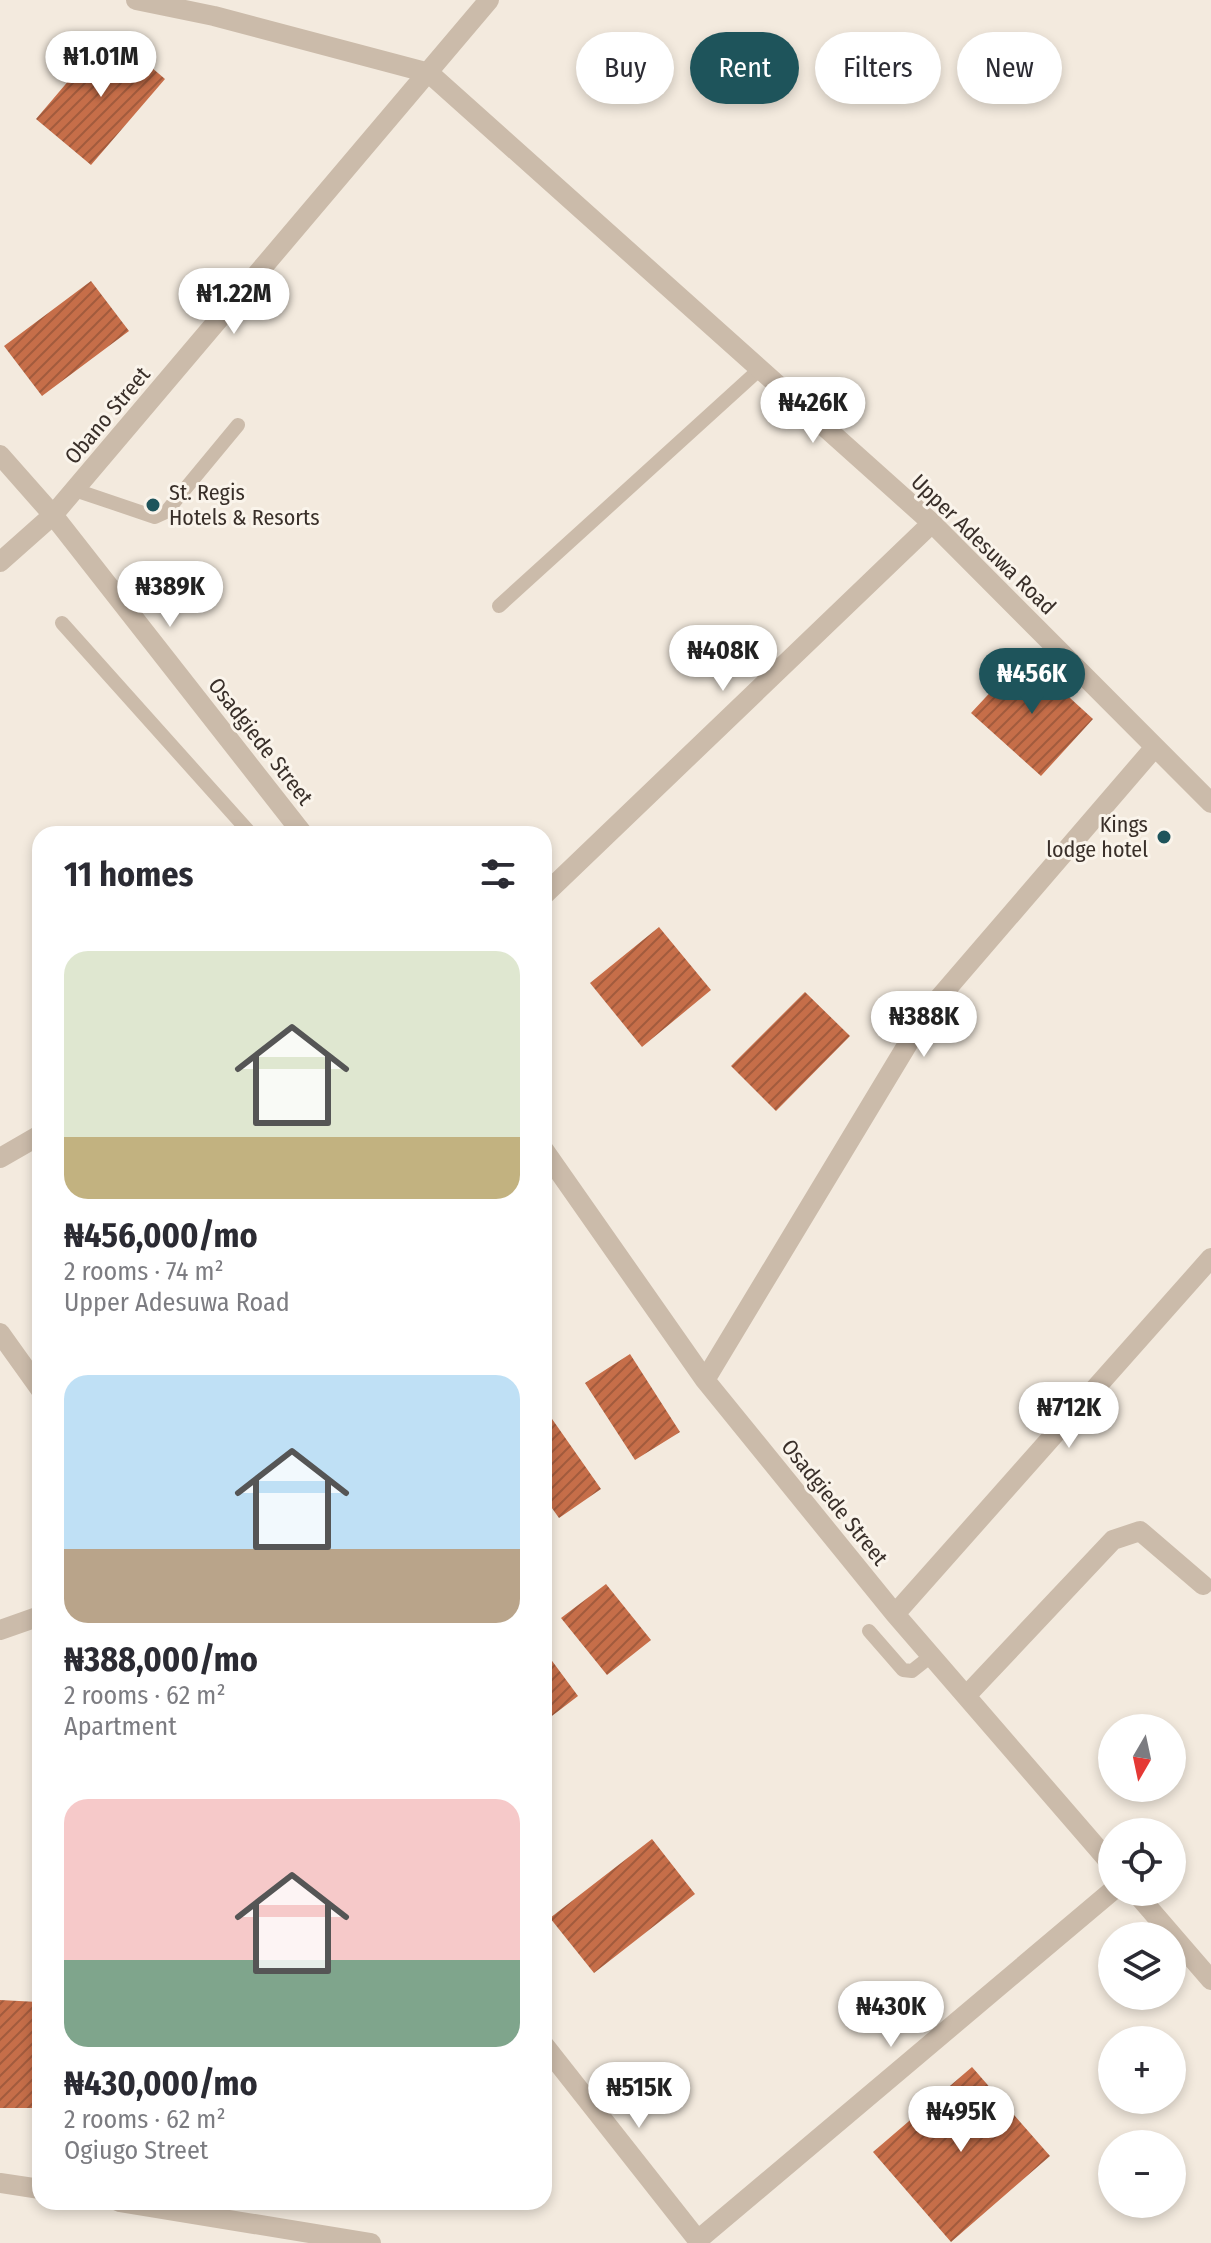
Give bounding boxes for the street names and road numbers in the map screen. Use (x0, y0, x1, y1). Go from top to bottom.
street label: Obano Street (59, 361, 156, 469)
street label: Upper Adesuwa Road (906, 468, 1062, 620)
street label: Osadgiede Street (202, 672, 319, 811)
street label: Osadgiede Street (776, 1434, 894, 1571)

